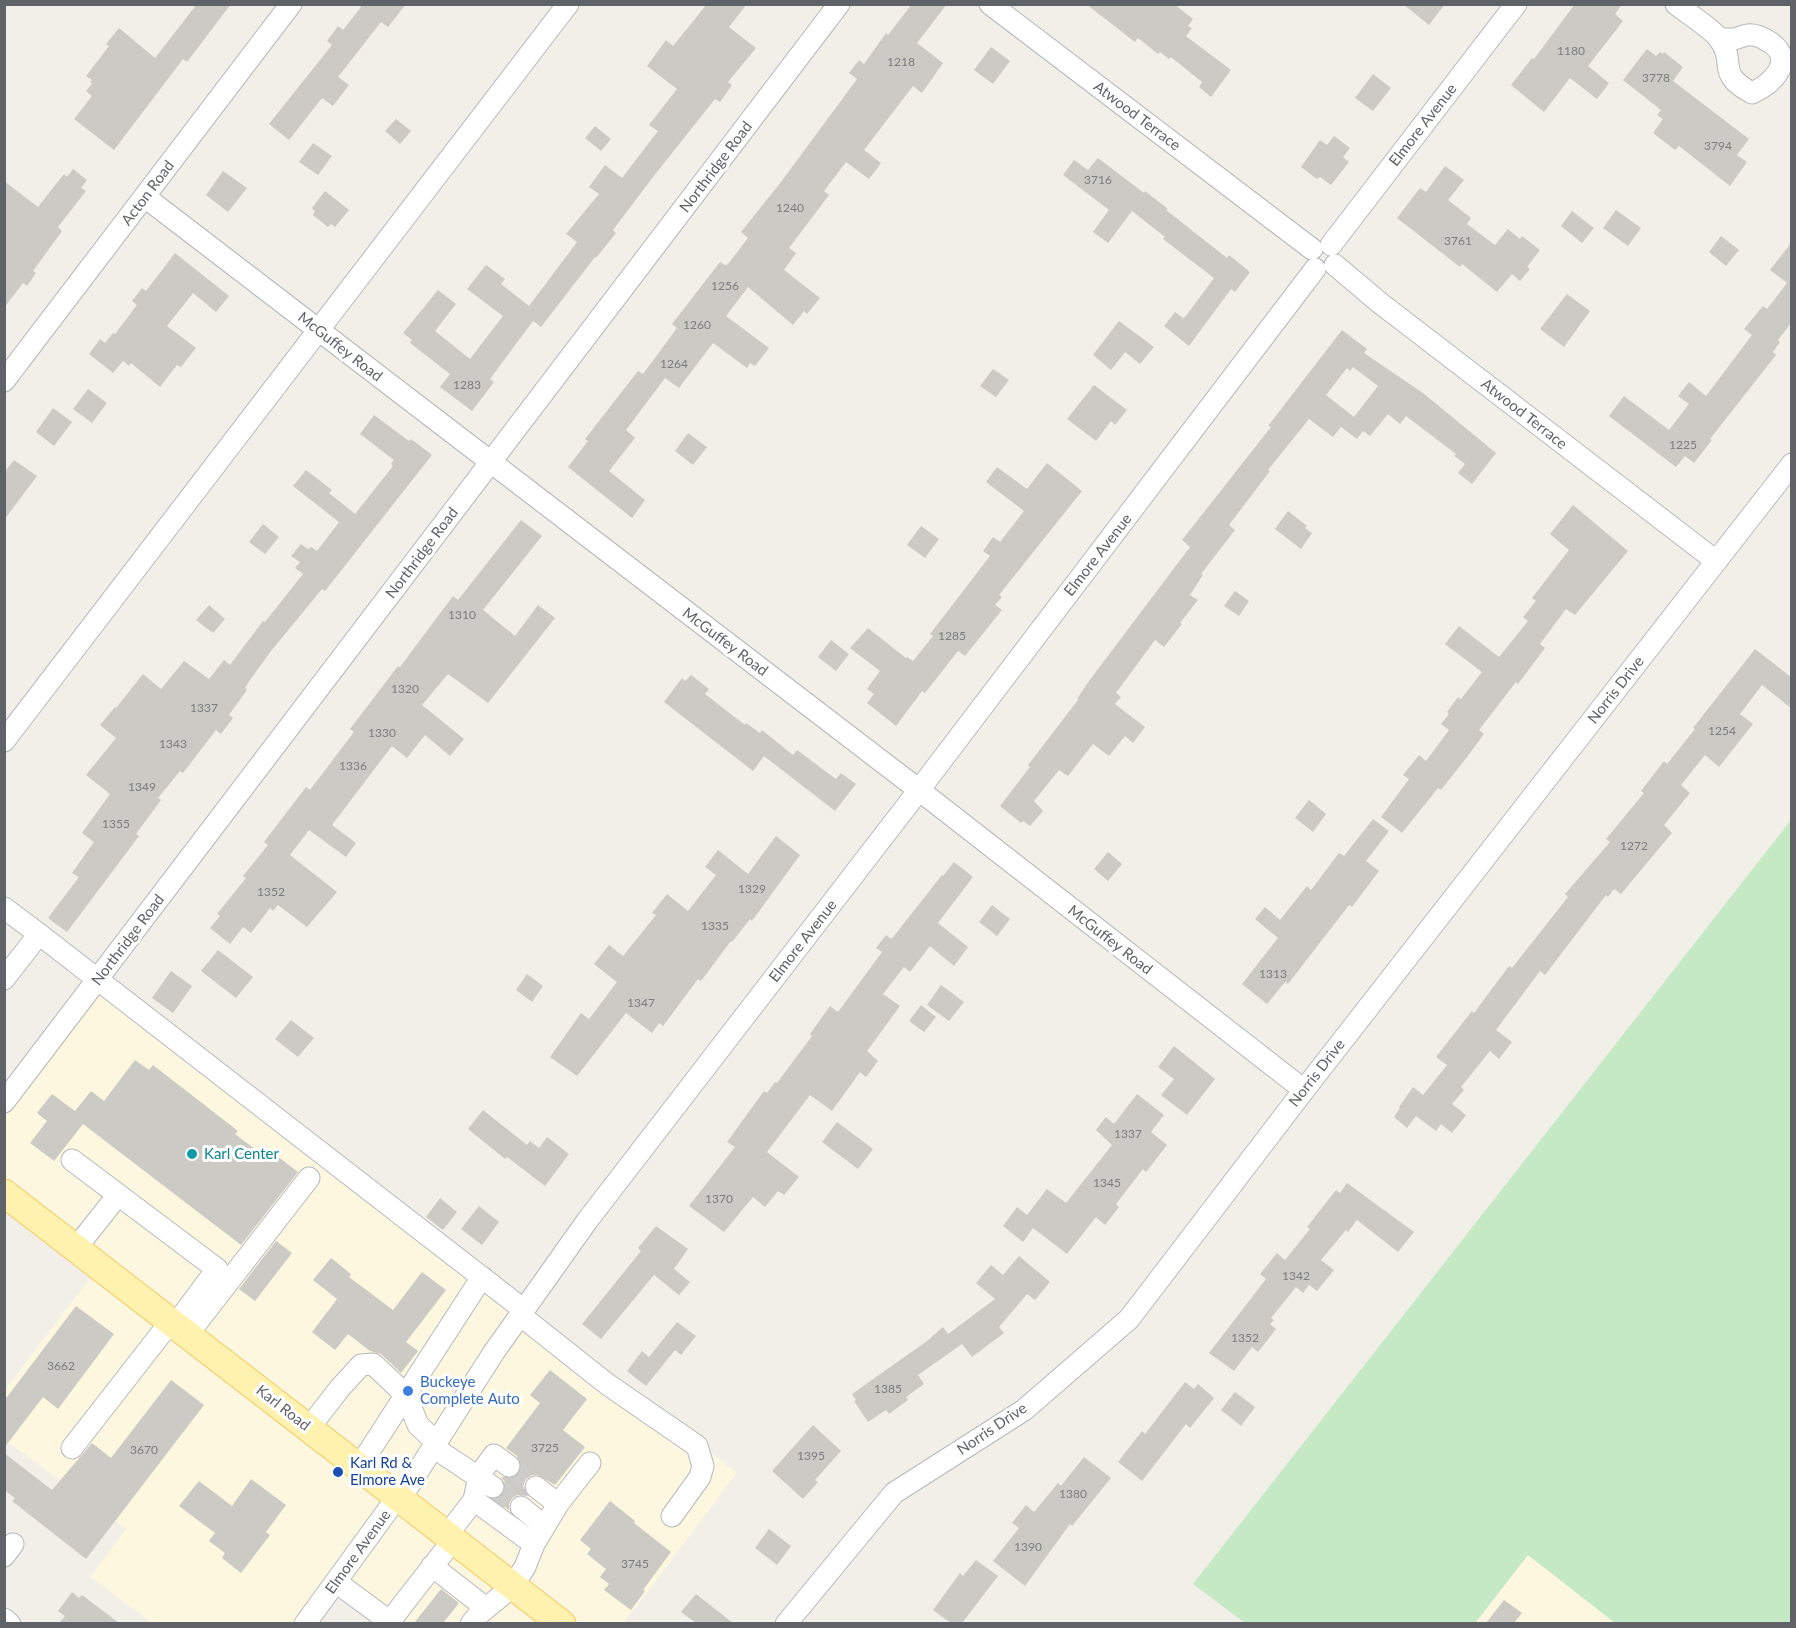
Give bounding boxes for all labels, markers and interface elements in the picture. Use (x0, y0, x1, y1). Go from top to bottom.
house number: 1180 (1557, 44, 1585, 58)
house number: 1218 (887, 55, 915, 69)
house number: 3778 (1642, 71, 1670, 85)
street label: Atwood Terrace (1090, 77, 1184, 155)
street label: Elmore Avenue (1385, 80, 1461, 170)
street label: Northridge Road (676, 118, 756, 216)
house number: 3794 (1704, 139, 1732, 153)
street label: Acton Road (118, 157, 178, 229)
house number: 3716 (1084, 173, 1112, 187)
house number: 1240 (776, 201, 804, 215)
house number: 3761 (1444, 234, 1472, 248)
house number: 1256 (711, 279, 739, 293)
street label: McGuffey Road (294, 308, 386, 386)
house number: 1260 (683, 318, 711, 332)
house number: 1264 (660, 357, 688, 371)
street label: Atwood Terrace (1477, 375, 1571, 453)
house number: 1283 (453, 378, 481, 392)
house number: 1225 (1669, 438, 1697, 452)
street label: Northridge Road (382, 504, 462, 602)
street label: Elmore Avenue (1060, 510, 1136, 600)
street label: McGuffey Road (679, 604, 771, 680)
house number: 1310 (448, 608, 476, 622)
house number: 1285 (938, 629, 966, 643)
street label: Norris Drive (1584, 653, 1648, 727)
house number: 1320 (391, 682, 419, 696)
house number: 1337 (190, 701, 218, 715)
house number: 1254 (1708, 724, 1736, 738)
house number: 1330 (368, 726, 396, 740)
house number: 1343 (159, 737, 187, 751)
house number: 1336 (339, 759, 367, 773)
house number: 1349 (128, 780, 156, 794)
house number: 1355 (102, 817, 130, 831)
house number: 1272 (1620, 839, 1648, 853)
house number: 1329 (738, 882, 766, 896)
house number: 1352 (257, 885, 285, 899)
street label: Northridge Road (88, 891, 168, 989)
street label: Elmore Avenue (765, 896, 841, 986)
street label: McGuffey Road (1064, 901, 1156, 979)
house number: 1335 (701, 919, 729, 933)
house number: 1313 (1259, 967, 1287, 981)
house number: 1347 (627, 996, 655, 1010)
street label: Norris Drive (1285, 1036, 1349, 1110)
house number: 1337 (1114, 1127, 1142, 1141)
place label: Karl Center (204, 1145, 279, 1163)
marker: Karl Center (185, 1147, 199, 1161)
house number: 1345 (1093, 1176, 1121, 1190)
house number: 1370 (705, 1192, 733, 1206)
house number: 1342 (1282, 1269, 1310, 1283)
house number: 1352 (1231, 1331, 1259, 1345)
house number: 3662 (47, 1359, 75, 1373)
place label: Buckeye Complete Auto (420, 1373, 520, 1408)
street label: Karl Road (252, 1381, 314, 1435)
house number: 1385 (874, 1382, 902, 1396)
marker: Buckeye Complete Auto (401, 1384, 415, 1398)
street label: Norris Drive (954, 1399, 1030, 1459)
house number: 3725 (531, 1441, 559, 1455)
house number: 3670 (130, 1443, 158, 1457)
house number: 1395 (797, 1449, 825, 1463)
place label: Karl Rd & Elmore Ave (350, 1454, 425, 1489)
marker: Karl Rd & Elmore Ave (331, 1465, 345, 1479)
house number: 1380 (1059, 1487, 1087, 1501)
street label: Elmore Avenue (321, 1506, 395, 1598)
house number: 1390 (1014, 1540, 1042, 1554)
house number: 3745 (621, 1557, 649, 1571)

